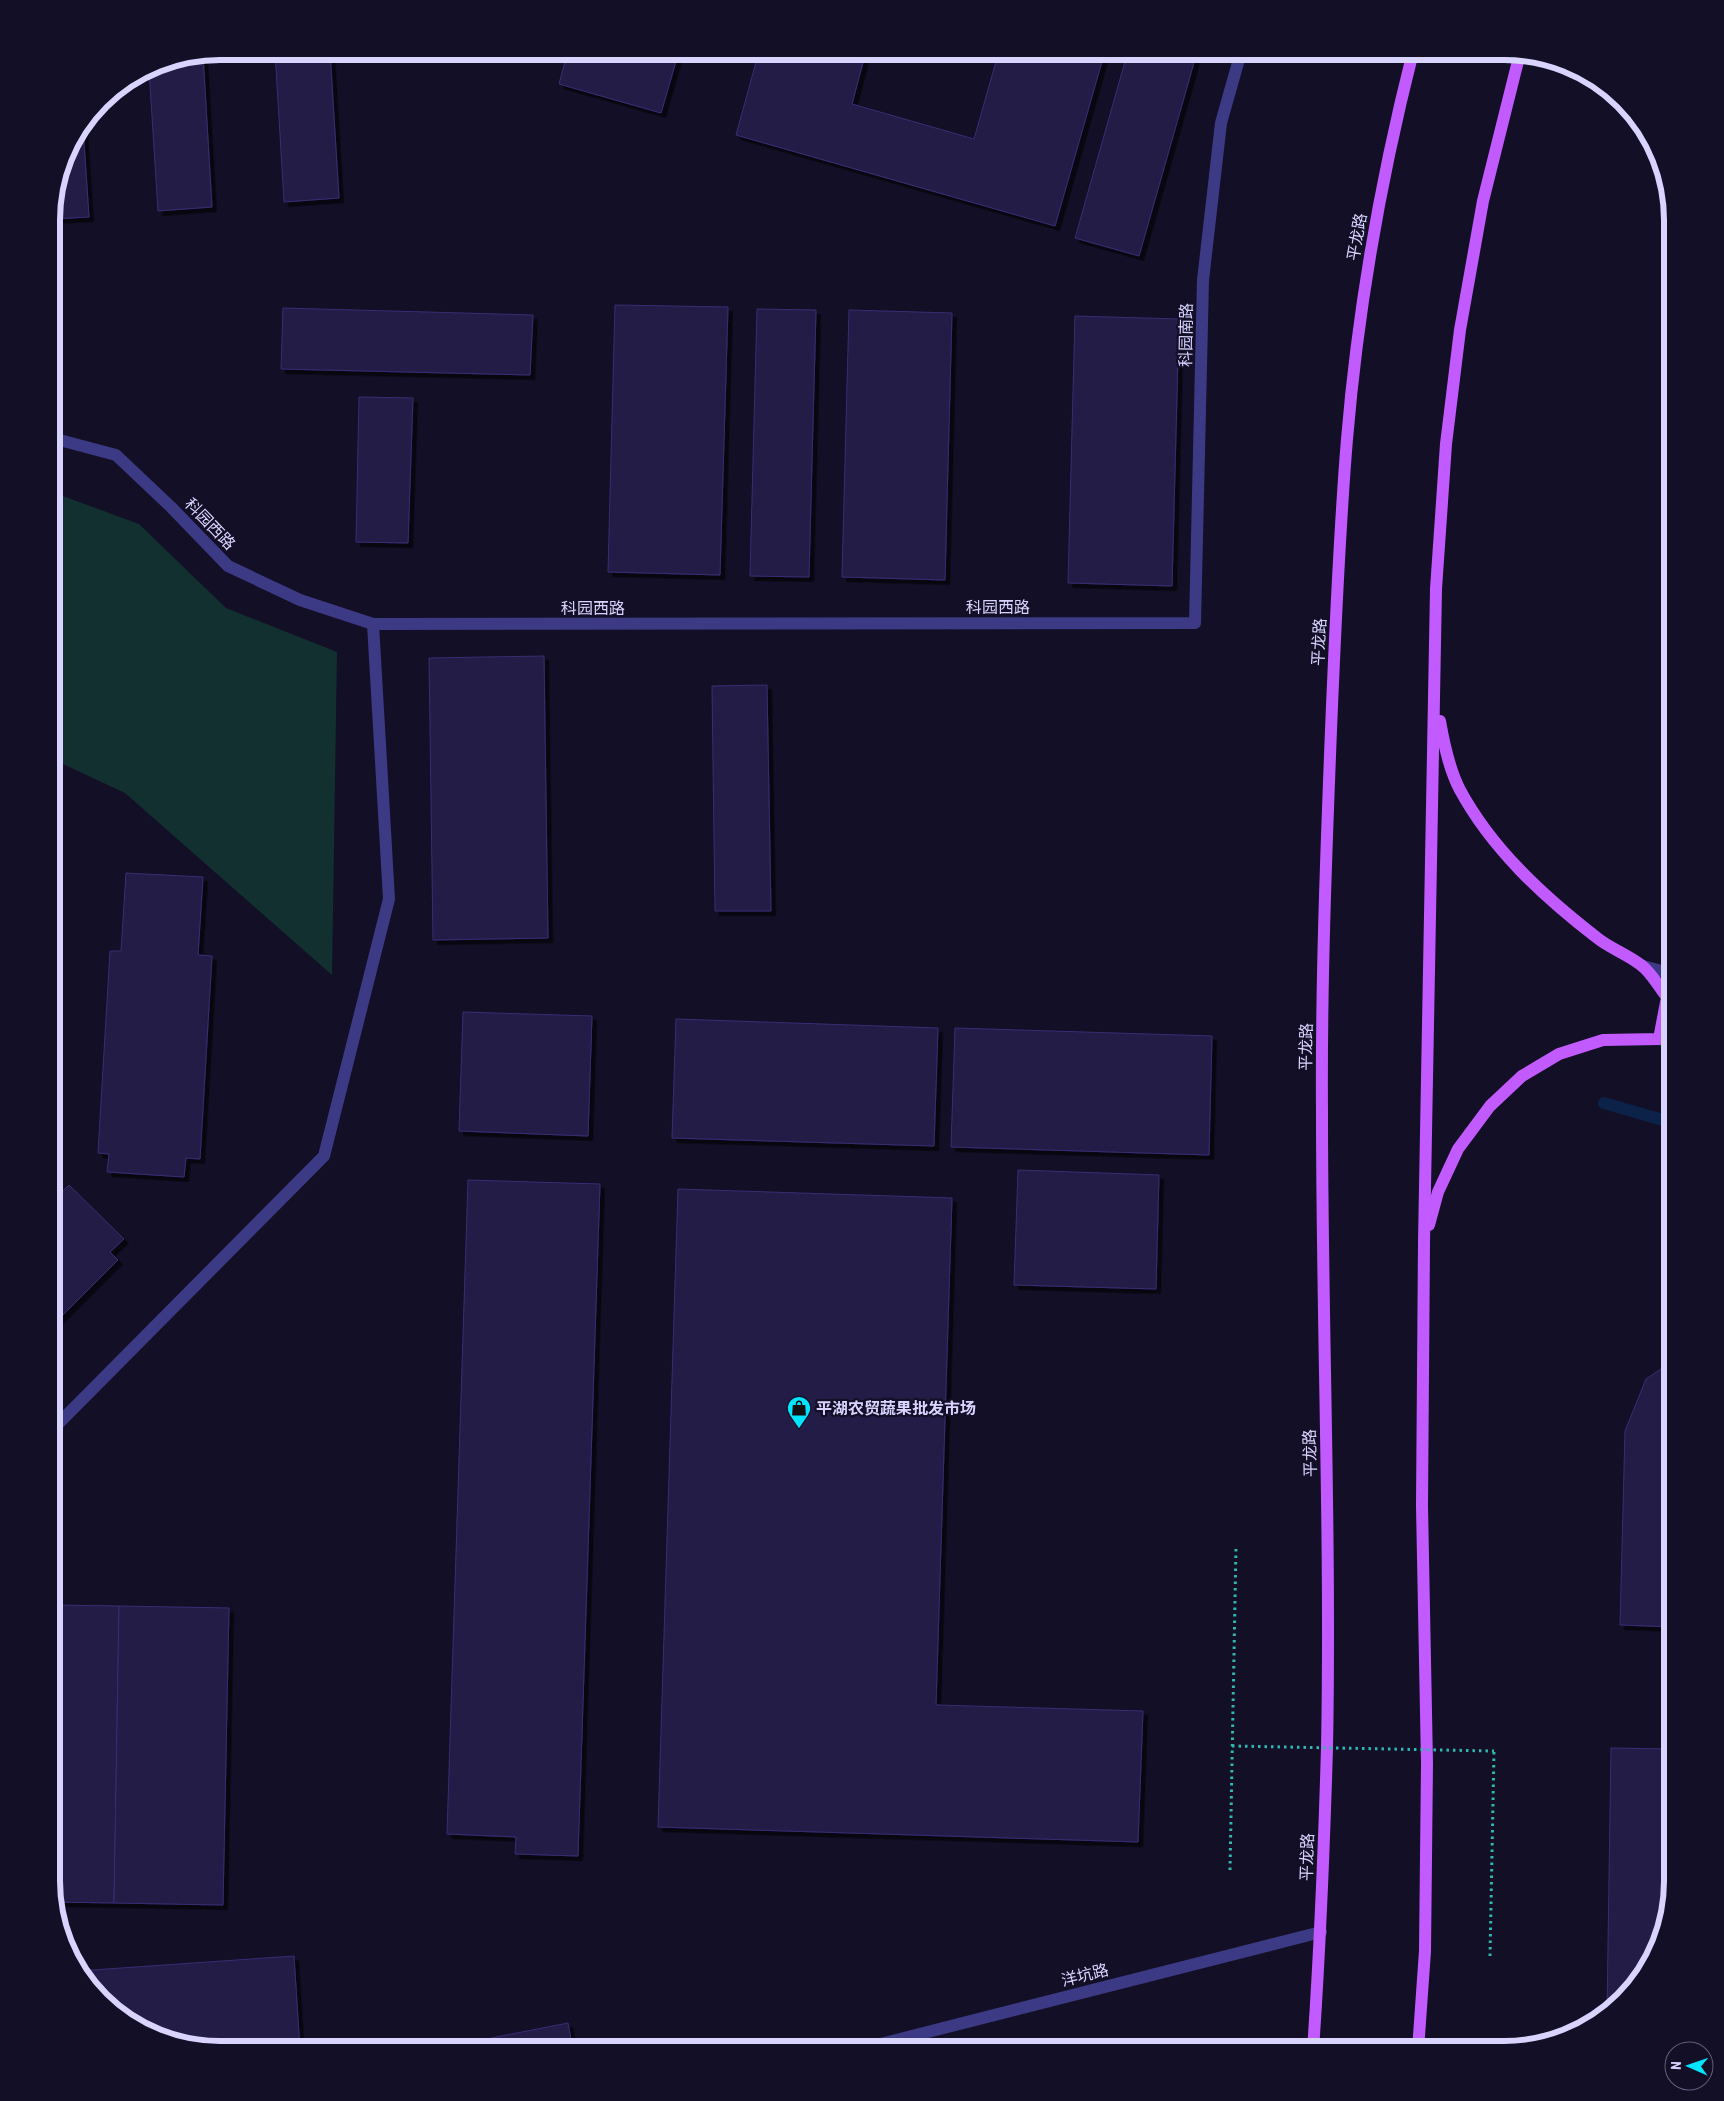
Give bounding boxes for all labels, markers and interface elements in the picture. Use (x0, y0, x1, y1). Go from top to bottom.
street label: 平龙路 (1343, 212, 1371, 262)
street label: 科园南路 (1176, 303, 1196, 367)
street label: 科园西路 (181, 494, 239, 554)
street label: 科园西路 (966, 598, 1030, 617)
street label: 科园西路 (561, 599, 625, 618)
street label: 平龙路 (1308, 618, 1330, 666)
street label: 平龙路 (1296, 1023, 1316, 1071)
shop icon: 平湖农贸蔬果批发市场 (786, 1395, 812, 1429)
place label: 平湖农贸蔬果批发市场 (816, 1399, 976, 1418)
street label: 平龙路 (1300, 1429, 1320, 1477)
street label: 平龙路 (1297, 1833, 1317, 1881)
street label: 洋坑路 (1059, 1960, 1111, 1990)
north arrow (1664, 2041, 1714, 2091)
text: N (1668, 2061, 1684, 2070)

